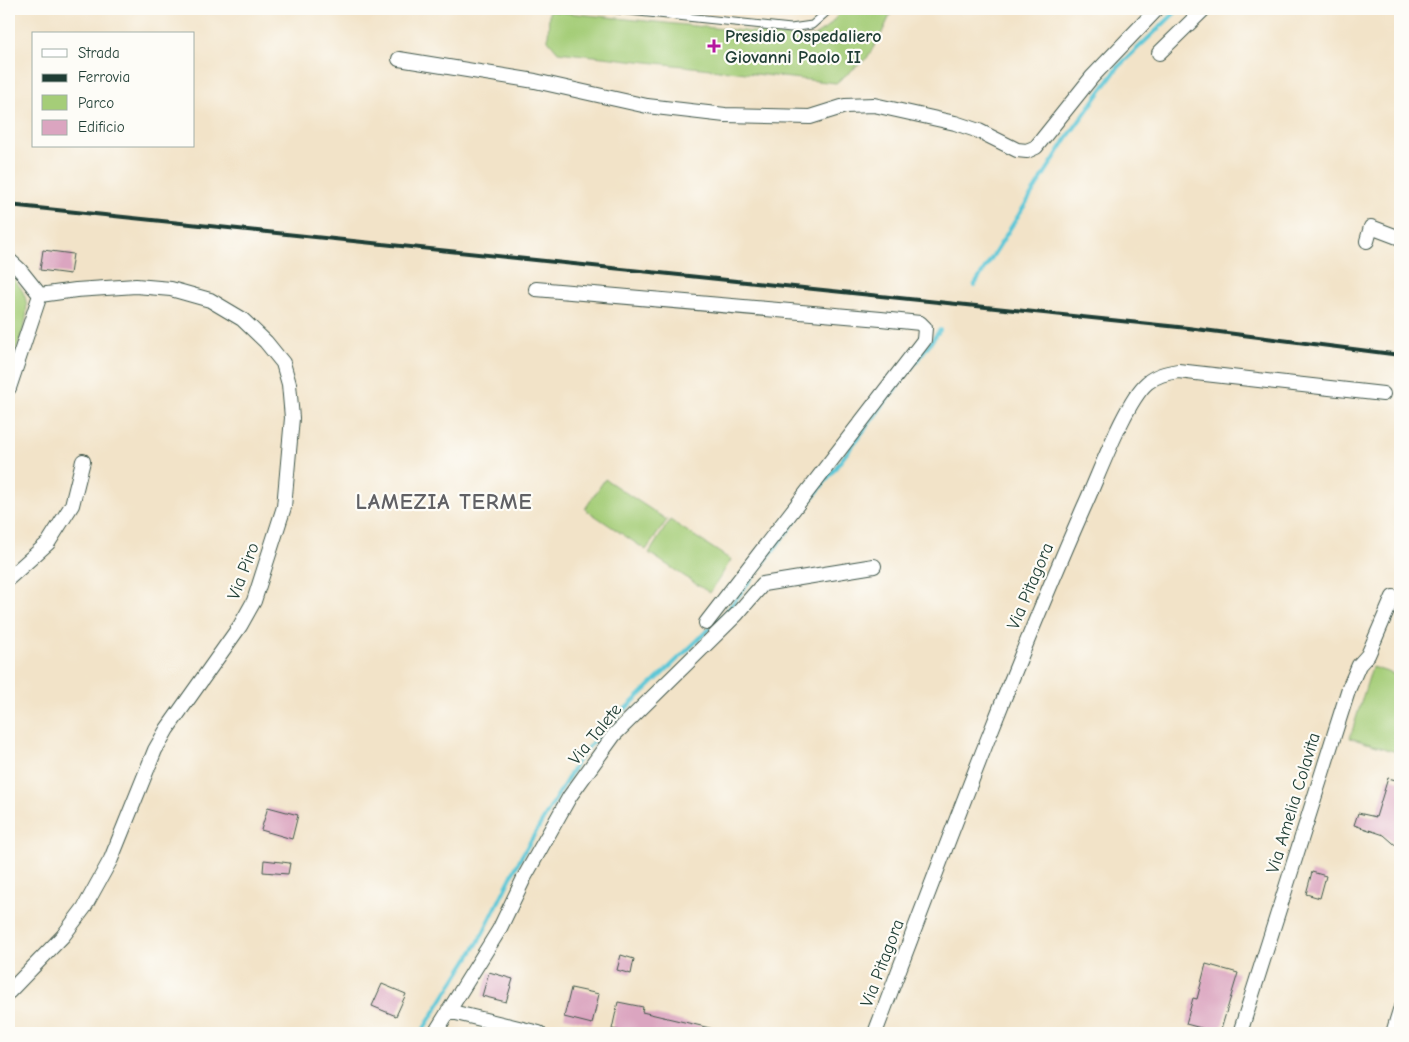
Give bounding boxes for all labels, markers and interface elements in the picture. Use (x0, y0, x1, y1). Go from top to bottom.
place label: Presidio Ospedaliero Giovanni Paolo II (725, 26, 882, 68)
legend (32, 32, 195, 148)
marker: Presidio Ospedaliero Giovanni Paolo II (707, 39, 721, 53)
text: Strada (78, 44, 120, 62)
text: Ferrovia (78, 68, 130, 86)
text: Parco (78, 94, 114, 112)
text: Edificio (78, 118, 125, 136)
district label: LAMEZIA TERME (356, 489, 532, 515)
street label: Via Piro (223, 540, 264, 603)
street label: Via Pitagora (1003, 540, 1058, 633)
street label: Via Talete (564, 699, 626, 769)
street label: Via Amelia Colavita (1262, 730, 1325, 876)
street label: Via Pitagora (856, 916, 909, 1010)

